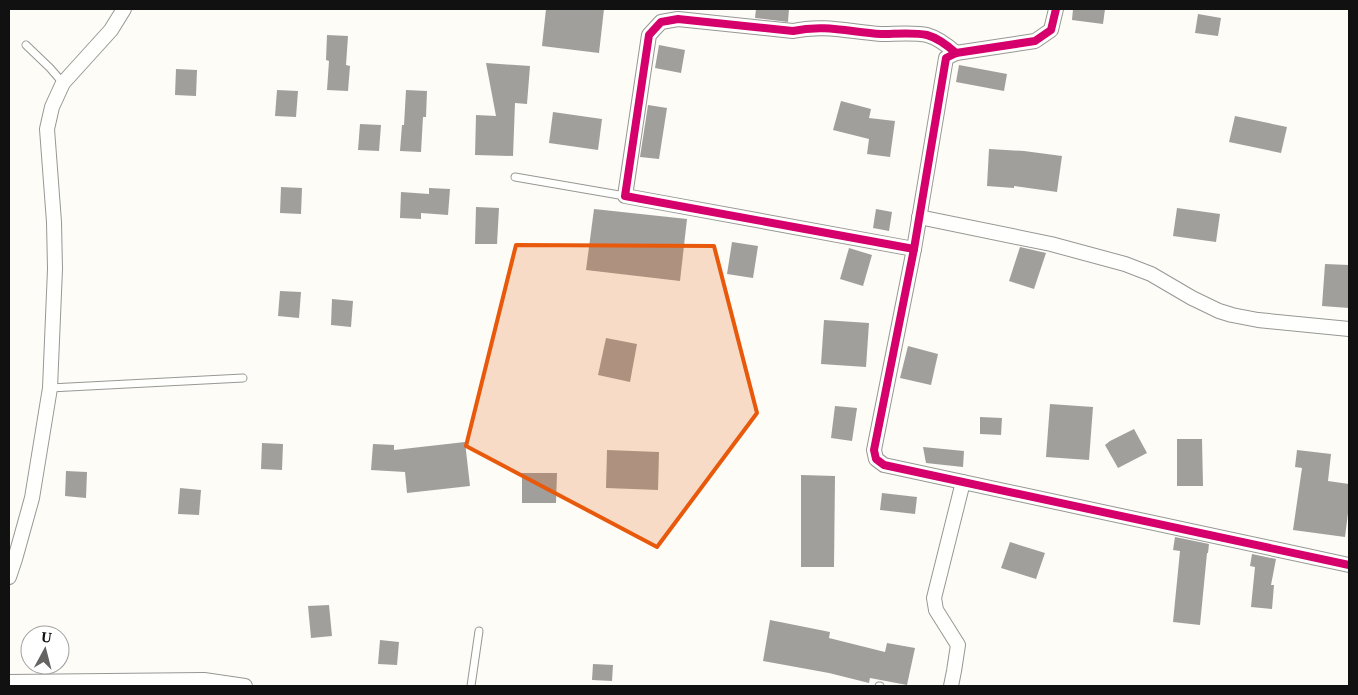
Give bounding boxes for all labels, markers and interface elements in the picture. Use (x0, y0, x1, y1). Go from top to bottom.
north arrow (20, 625, 70, 675)
text: U (40, 628, 53, 647)

